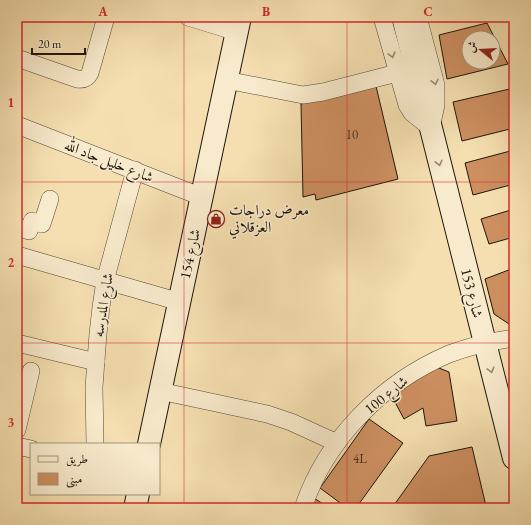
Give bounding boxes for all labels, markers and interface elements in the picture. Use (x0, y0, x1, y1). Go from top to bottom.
text: A (97, 3, 108, 20)
text: B (262, 3, 270, 20)
text: C (423, 3, 433, 20)
scale bar (32, 30, 85, 56)
north arrow (461, 30, 501, 70)
text: 20 m (38, 36, 62, 52)
text: ش (463, 39, 480, 54)
one-way arrow (387, 51, 396, 58)
one-way arrow (430, 79, 438, 85)
text: 1 (8, 94, 15, 111)
house number: 10 (346, 126, 358, 143)
street label: شارع خليل جاد الله (60, 133, 157, 190)
one-way arrow (435, 159, 443, 166)
place label: معرض دراجات العزقلاني (229, 200, 309, 239)
shop icon: معرض دراجات العزقلاني (206, 209, 226, 229)
street label: شارع 154 (175, 227, 208, 281)
text: 2 (8, 254, 15, 271)
street label: شارع 153 (453, 266, 488, 321)
street label: شارع المدرسه (88, 271, 121, 339)
one-way arrow (487, 367, 495, 374)
street label: شارع 100 (360, 371, 414, 421)
text: 3 (8, 414, 15, 431)
legend (30, 443, 160, 495)
house number: 4L (353, 450, 367, 467)
text: طريق (66, 451, 88, 467)
text: مبنى (66, 471, 82, 488)

